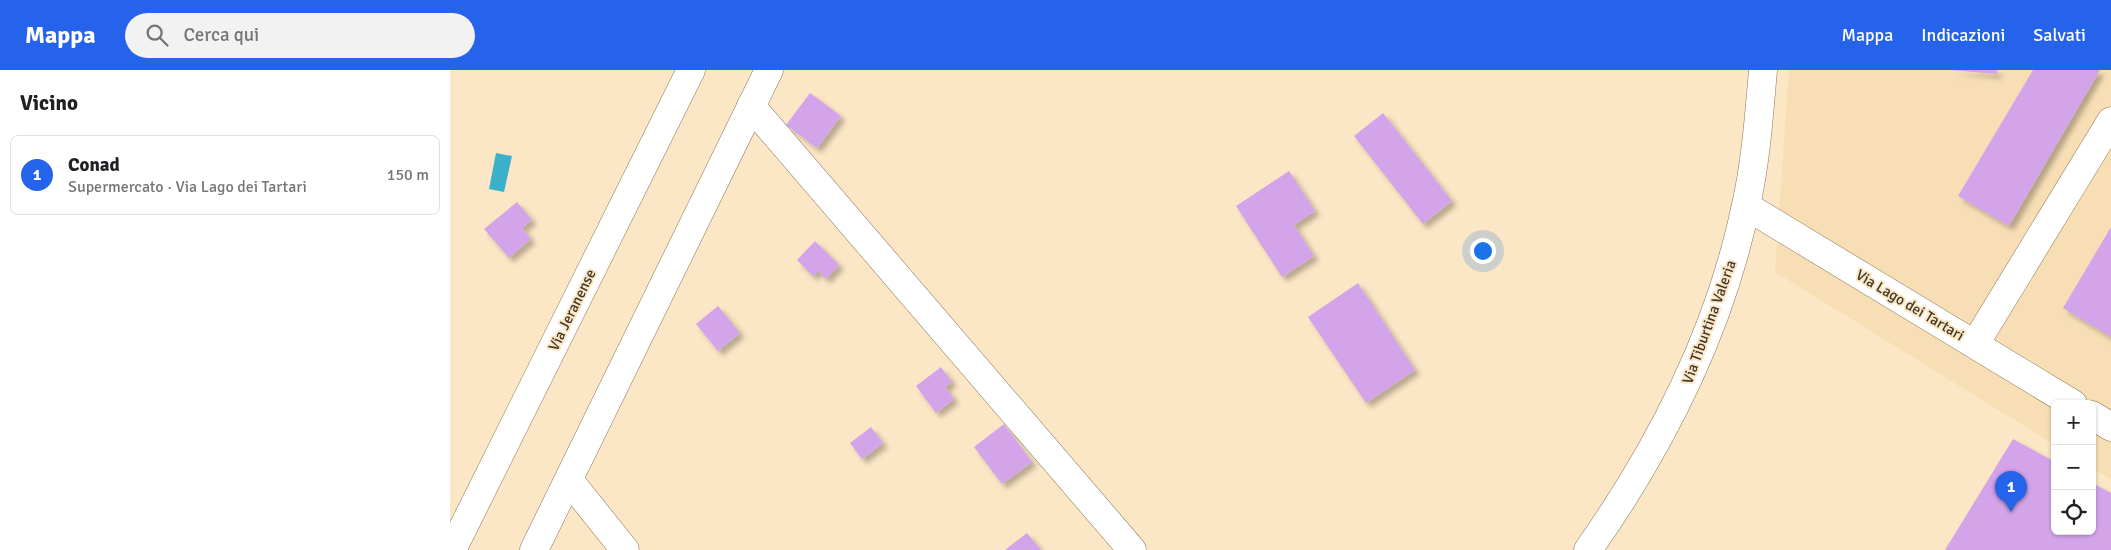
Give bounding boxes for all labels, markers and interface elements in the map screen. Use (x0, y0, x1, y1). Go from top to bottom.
search box (125, 13, 475, 58)
text: Mappa (25, 20, 95, 50)
icon: search (143, 21, 171, 49)
text: Cerca qui (183, 23, 259, 47)
text: Mappa (1841, 24, 1893, 46)
text: Indicazioni (1921, 24, 2005, 46)
text: Salvati (2033, 24, 2086, 46)
text: Vicino (20, 90, 78, 116)
text: Conad (68, 153, 120, 177)
text: 1 (33, 165, 41, 185)
text: 150 m (387, 165, 429, 185)
text: Supermercato · Via Lago dei Tartari (68, 177, 307, 197)
your location (1470, 238, 1496, 264)
street label: Via Tiburtina Valeria (1678, 258, 1740, 386)
street label: Via Jeranense (544, 266, 600, 354)
street label: Via Lago dei Tartari (1853, 266, 1967, 344)
map controls (2051, 400, 2096, 535)
button: + (2051, 400, 2096, 445)
button: − (2051, 445, 2096, 490)
pin: 1 (1995, 471, 2027, 512)
button: locate (2051, 490, 2096, 535)

